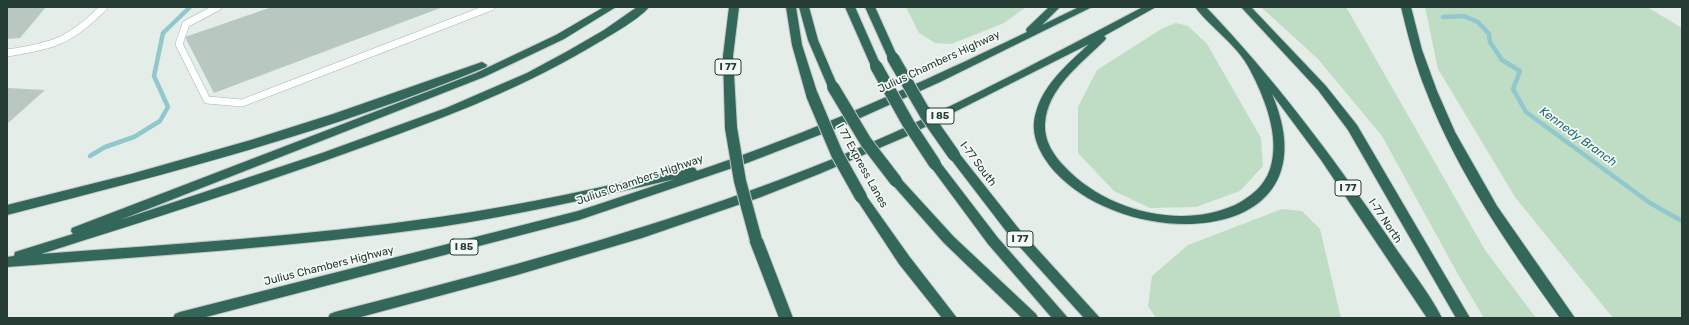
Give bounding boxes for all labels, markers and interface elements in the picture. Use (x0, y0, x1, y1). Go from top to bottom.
street label: Julius Chambers Highway (876, 28, 1002, 96)
road number: I 77 (715, 59, 741, 75)
water label: Kennedy Branch (1536, 104, 1620, 170)
road number: I 85 (926, 108, 954, 124)
street label: I 77 Express Lanes (834, 122, 890, 210)
street label: I-77 South (957, 139, 999, 189)
street label: Julius Chambers Highway (575, 152, 705, 208)
road number: I 77 (1335, 180, 1361, 196)
street label: I-77 North (1365, 196, 1405, 246)
road number: I 77 (1007, 231, 1033, 247)
road number: I 85 (450, 239, 478, 255)
street label: Julius Chambers Highway (263, 243, 395, 289)

